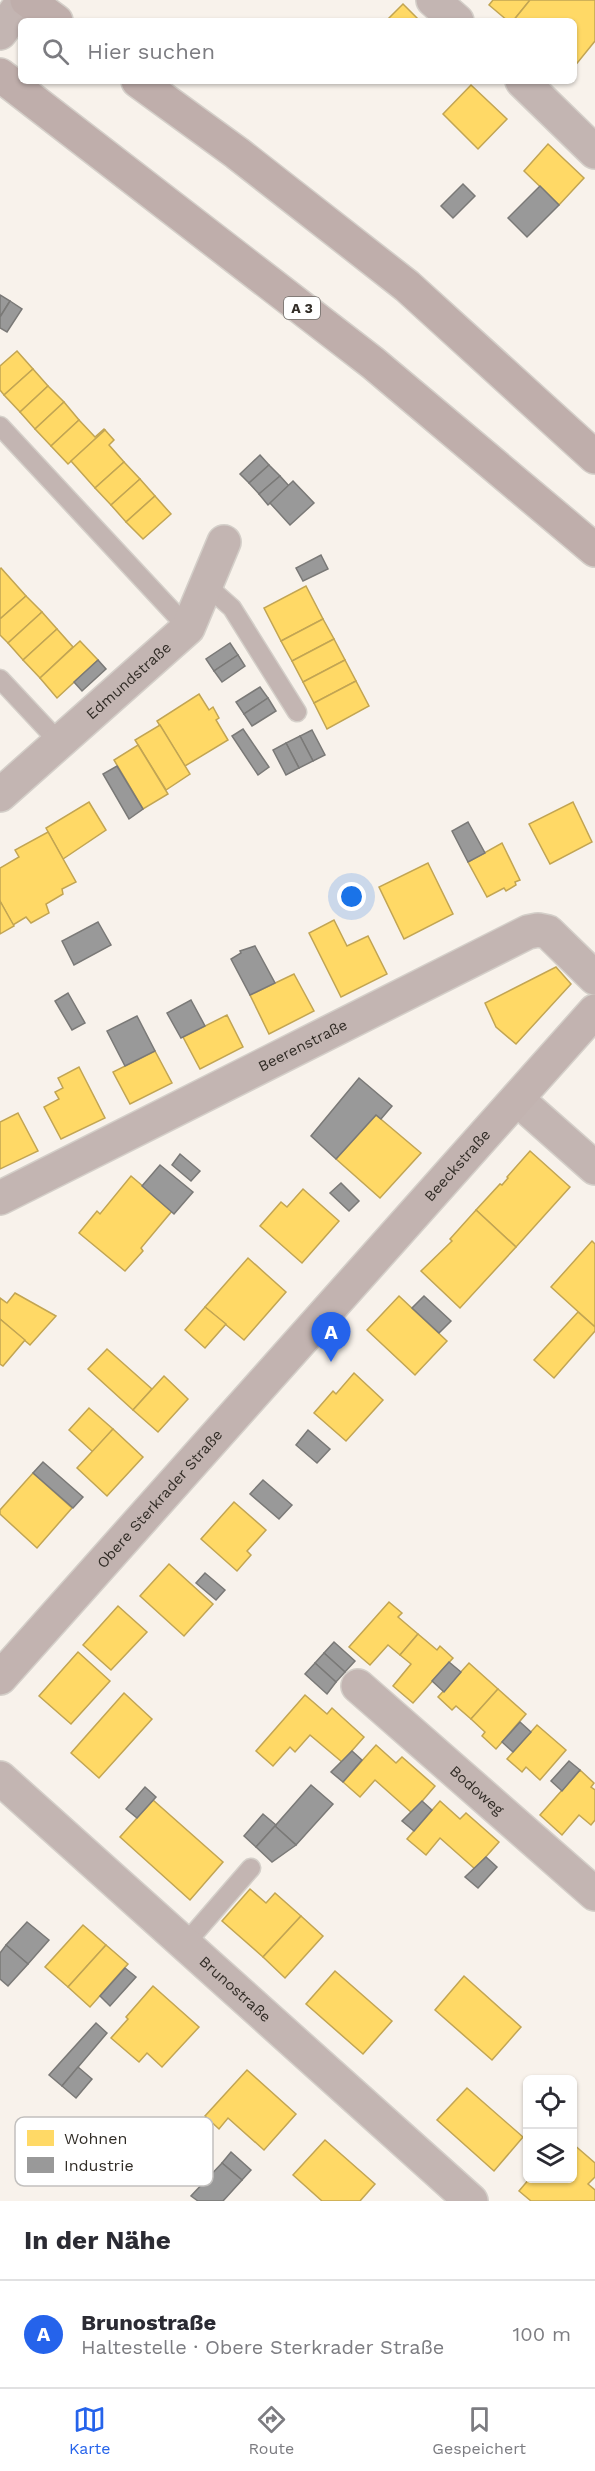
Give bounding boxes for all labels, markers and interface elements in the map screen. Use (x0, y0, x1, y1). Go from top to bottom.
search box (18, 18, 577, 84)
icon: search (39, 35, 72, 68)
text: Hier suchen (87, 39, 215, 64)
road number: A 3 (284, 297, 320, 319)
street label: Edmundstraße (82, 638, 175, 723)
your location (337, 882, 366, 911)
street label: Beerenstraße (255, 1016, 350, 1075)
street label: Beeckstraße (421, 1126, 494, 1205)
pin: A (312, 1312, 350, 1362)
street label: Obere Sterkrader Straße (93, 1426, 226, 1572)
street label: Bodoweg (446, 1762, 507, 1819)
street label: Brunostraße (196, 1952, 275, 2026)
map controls (523, 2075, 577, 2183)
button: locate (523, 2075, 577, 2129)
legend (15, 2117, 213, 2186)
text: Wohnen (64, 2129, 127, 2148)
button: layers (523, 2129, 577, 2183)
text: Industrie (64, 2156, 134, 2175)
text: In der Nähe (24, 2225, 171, 2255)
text: Brunostraße (81, 2310, 216, 2335)
text: A (37, 2322, 50, 2346)
text: 100 m (512, 2322, 571, 2346)
text: Haltestelle · Obere Sterkrader Straße (81, 2335, 444, 2359)
tab: Karte (69, 2403, 110, 2458)
tab: Route (248, 2403, 294, 2458)
tab: Gespeichert (432, 2403, 526, 2458)

